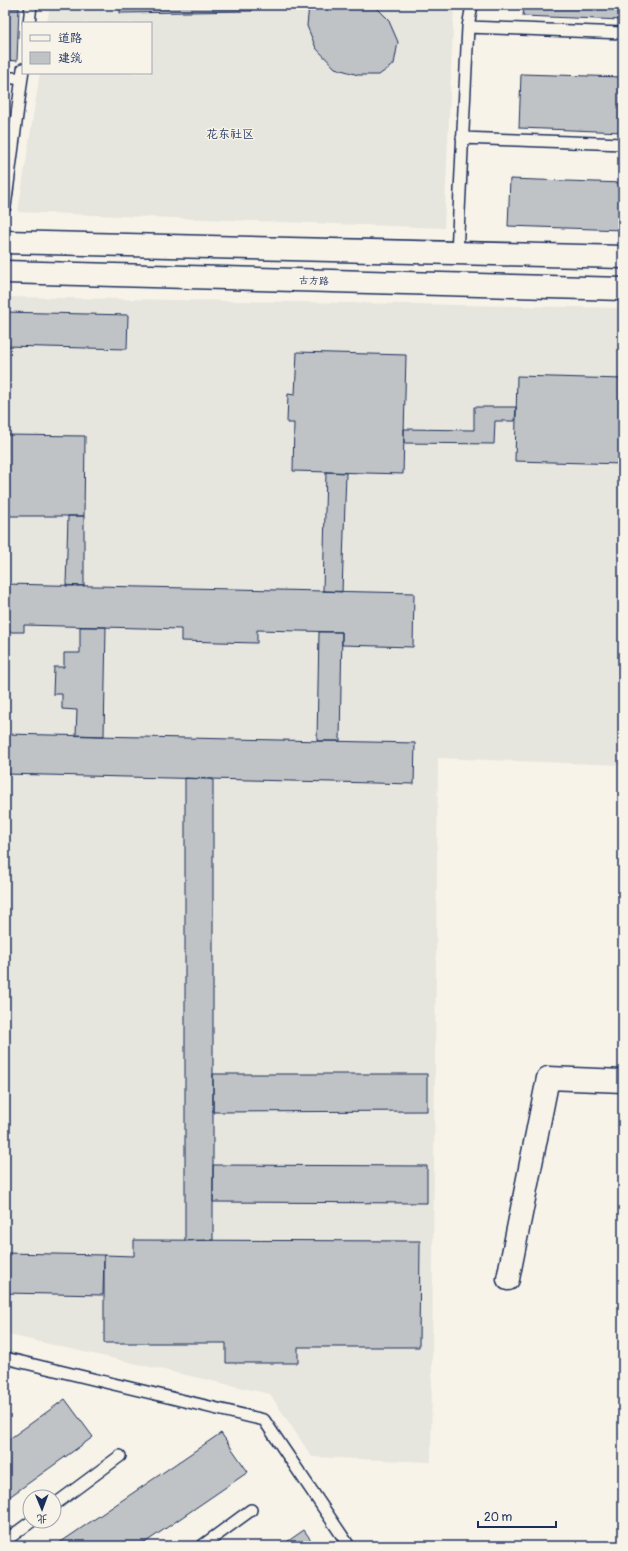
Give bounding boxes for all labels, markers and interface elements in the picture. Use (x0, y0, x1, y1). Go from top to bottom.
legend (22, 22, 152, 74)
text: 道路 (58, 31, 82, 46)
text: 建筑 (58, 51, 82, 66)
district label: 花东社区 (206, 127, 254, 142)
street label: 古方路 (299, 274, 329, 288)
north arrow (22, 1489, 62, 1529)
scale bar (478, 1503, 556, 1529)
text: 20 m (484, 1510, 513, 1525)
text: 北 (37, 1512, 48, 1525)

